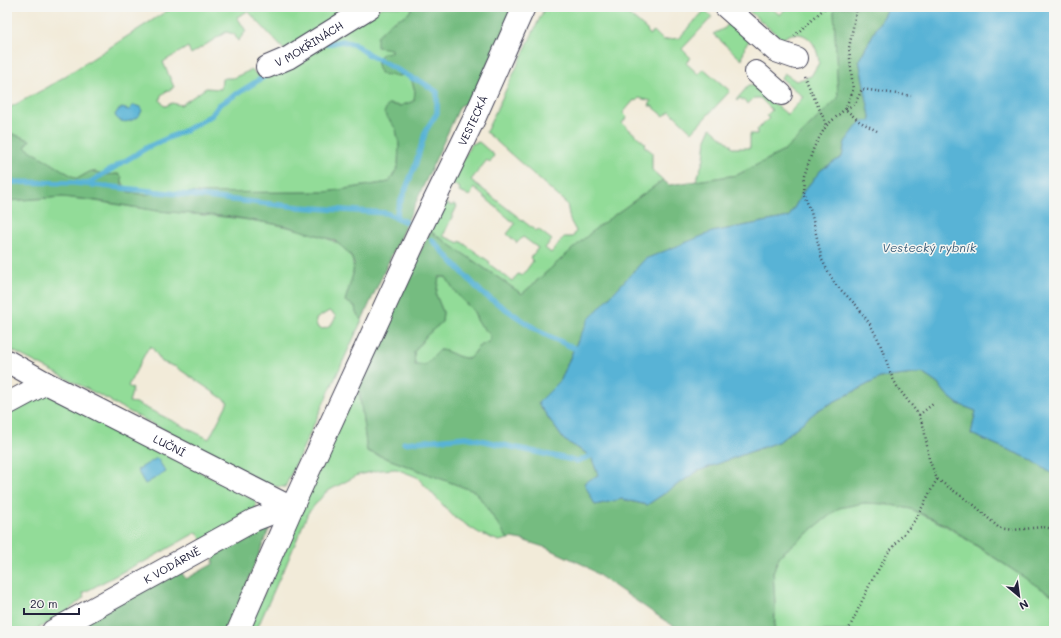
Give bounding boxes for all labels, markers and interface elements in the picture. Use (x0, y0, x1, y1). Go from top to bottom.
street label: V MOKŘINÁCH (272, 17, 346, 70)
street label: VESTECKÁ (454, 93, 491, 148)
water label: Vestecký rybník (882, 239, 977, 255)
street label: LUČNÍ (151, 431, 188, 460)
street label: K VODÁRNĚ (141, 543, 203, 587)
north arrow (999, 576, 1039, 616)
scale bar (24, 590, 79, 616)
text: 20 m (30, 595, 58, 611)
text: N (1017, 597, 1031, 614)

